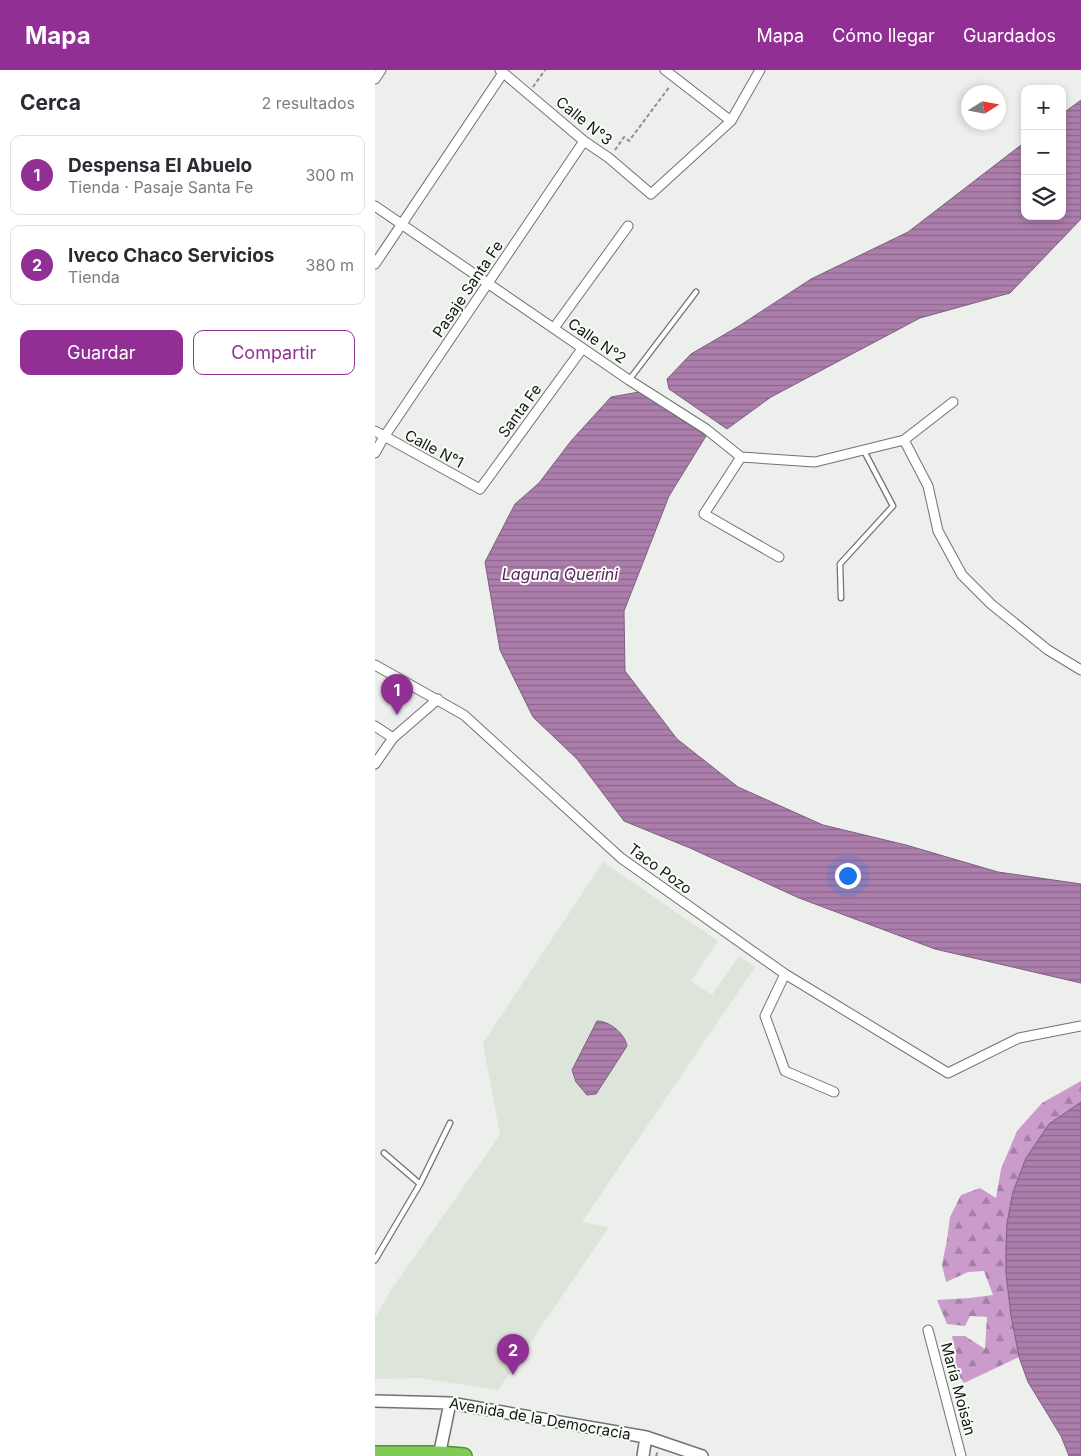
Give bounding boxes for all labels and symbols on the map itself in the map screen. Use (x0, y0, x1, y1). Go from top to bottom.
north arrow (961, 85, 1006, 130)
street label: Calle N°3 (552, 92, 616, 149)
street label: Pasaje Santa Fe (428, 237, 507, 341)
street label: Calle N°2 (564, 314, 630, 368)
street label: Santa Fe (494, 380, 545, 441)
street label: Calle N°1 (402, 425, 467, 472)
water label: Laguna Querini (502, 564, 619, 584)
pin: 1 (381, 674, 413, 715)
street label: Taco Pozo (625, 839, 696, 898)
your location (835, 863, 861, 889)
pin: 2 (497, 1334, 529, 1375)
street label: María Moisán (937, 1340, 980, 1437)
street label: Avenida de la Democracia (448, 1393, 632, 1444)

